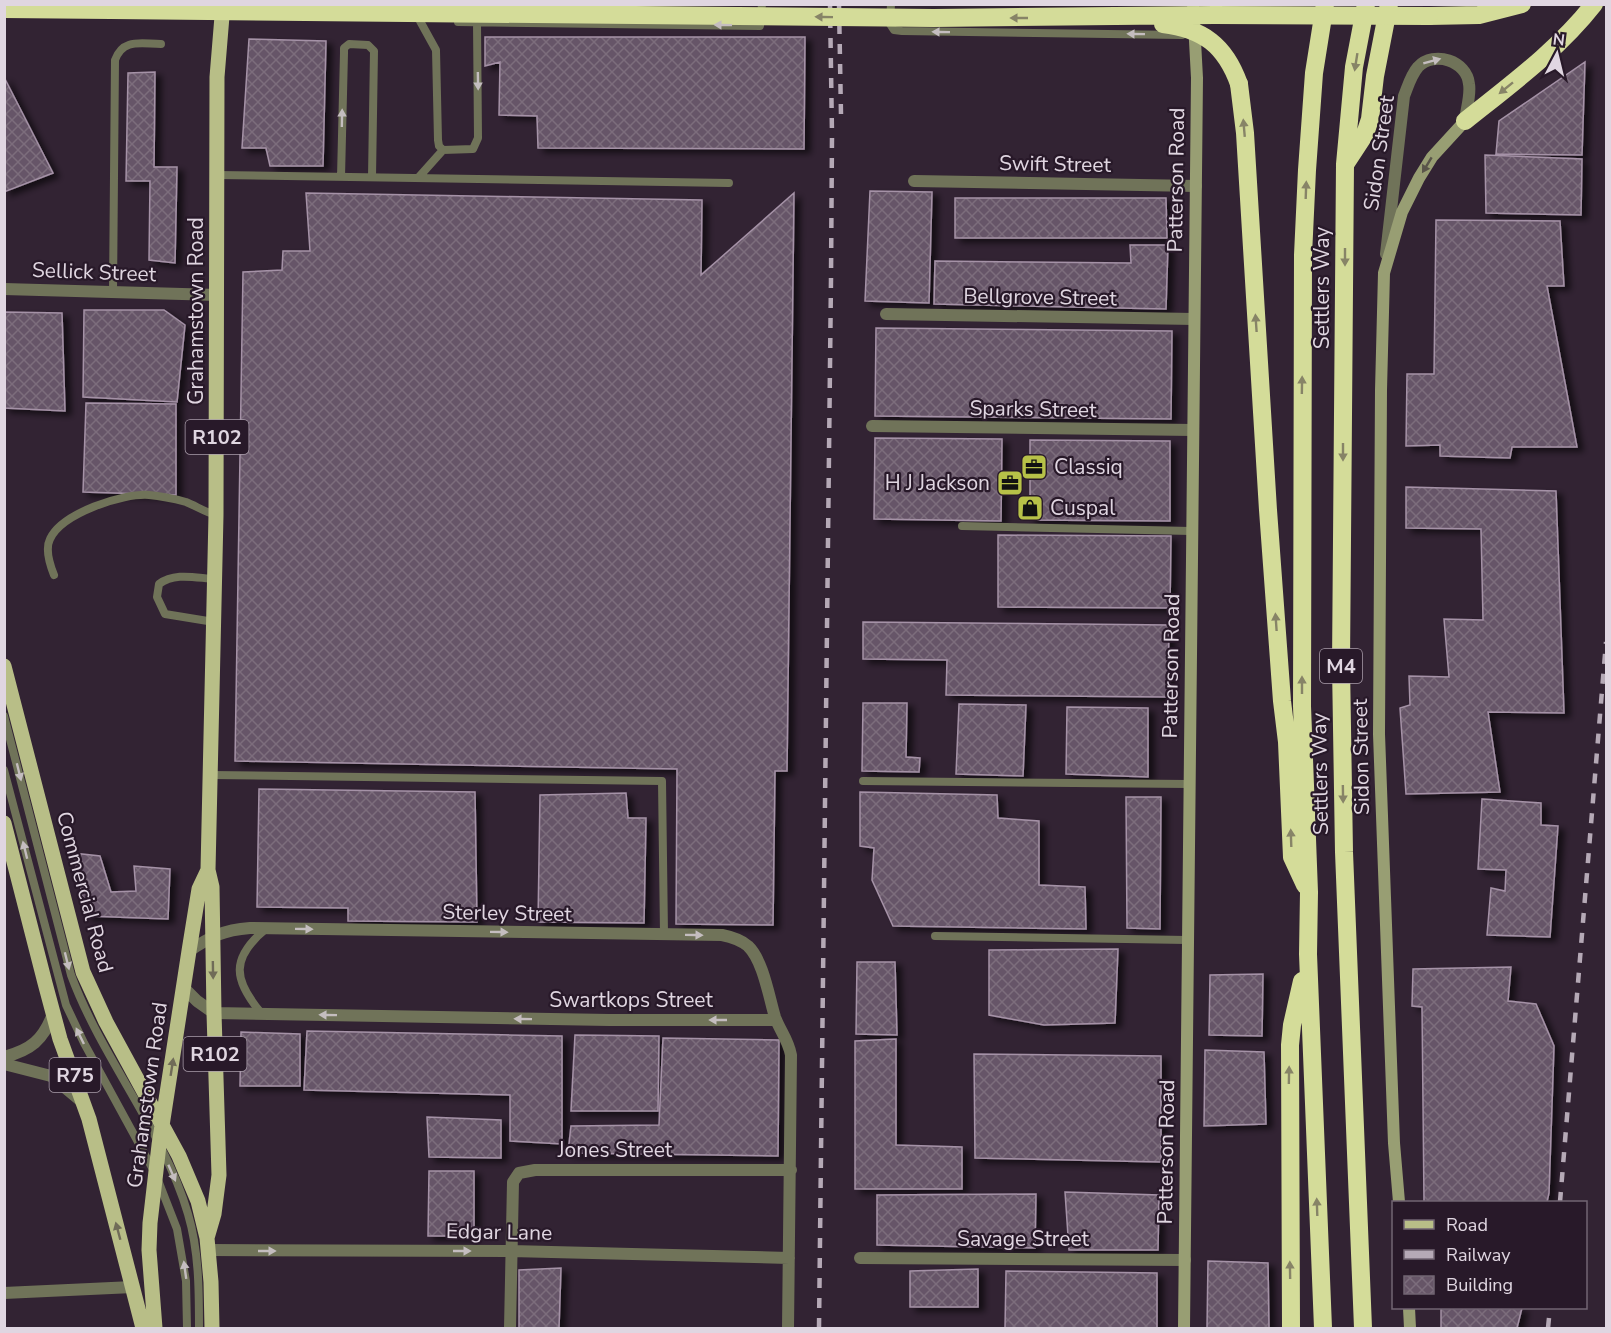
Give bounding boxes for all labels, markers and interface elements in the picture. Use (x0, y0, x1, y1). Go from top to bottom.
one-way arrow (814, 12, 833, 22)
one-way arrow (1009, 13, 1028, 23)
one-way arrow (713, 20, 732, 30)
north arrow (1527, 24, 1587, 84)
one-way arrow (931, 27, 950, 36)
text: N (1551, 28, 1566, 52)
one-way arrow (1126, 29, 1145, 39)
one-way arrow (1351, 53, 1360, 72)
one-way arrow (1423, 56, 1441, 65)
one-way arrow (473, 72, 483, 91)
one-way arrow (1499, 81, 1514, 94)
street label: Sidon Street (1357, 93, 1401, 213)
street label: Patterson Road (1161, 107, 1191, 253)
one-way arrow (337, 109, 347, 128)
one-way arrow (1240, 119, 1249, 138)
street label: Swift Street (999, 149, 1112, 179)
one-way arrow (1421, 157, 1432, 173)
one-way arrow (1301, 181, 1310, 200)
street label: Grahamstown Road (182, 217, 210, 405)
street label: Settlers Way (1308, 227, 1336, 349)
one-way arrow (1340, 247, 1350, 266)
street label: Sellick Street (31, 256, 157, 288)
street label: Bellgrove Street (963, 282, 1118, 312)
one-way arrow (1251, 314, 1261, 333)
one-way arrow (1297, 376, 1307, 395)
street label: Sparks Street (969, 394, 1097, 424)
road number: R102 (186, 420, 248, 454)
one-way arrow (1338, 442, 1348, 461)
office icon: Classiq (1019, 452, 1049, 482)
place label: Classiq (1054, 453, 1123, 481)
office icon: H J Jackson (995, 468, 1025, 498)
place label: H J Jackson (885, 469, 990, 497)
shop icon: Cuspal (1015, 493, 1045, 523)
place label: Cuspal (1050, 494, 1116, 522)
street label: Patterson Road (1156, 593, 1186, 739)
one-way arrow (1271, 613, 1281, 632)
road number: M4 (1320, 649, 1362, 683)
one-way arrow (1297, 676, 1307, 695)
street label: Sidon Street (1346, 698, 1376, 815)
street label: Settlers Way (1305, 712, 1335, 835)
one-way arrow (15, 764, 24, 782)
one-way arrow (1338, 784, 1348, 803)
street label: Commercial Road (50, 808, 120, 976)
one-way arrow (1286, 828, 1296, 847)
one-way arrow (20, 841, 29, 859)
street label: Sterley Street (442, 898, 573, 928)
one-way arrow (295, 924, 314, 934)
one-way arrow (490, 928, 509, 937)
one-way arrow (685, 930, 704, 940)
one-way arrow (63, 952, 73, 970)
one-way arrow (208, 960, 218, 979)
street label: Swartkops Street (549, 986, 714, 1014)
street label: Grahamstown Road (120, 1000, 174, 1190)
one-way arrow (318, 1010, 337, 1020)
one-way arrow (513, 1014, 532, 1023)
one-way arrow (708, 1015, 727, 1025)
one-way arrow (76, 1028, 85, 1045)
road number: R102 (184, 1037, 246, 1071)
road number: R75 (50, 1058, 100, 1092)
one-way arrow (168, 1058, 177, 1077)
one-way arrow (1284, 1066, 1294, 1085)
street label: Patterson Road (1151, 1079, 1181, 1225)
street label: Jones Street (557, 1136, 673, 1164)
one-way arrow (167, 1165, 177, 1183)
one-way arrow (1313, 1198, 1322, 1217)
legend (1392, 1201, 1587, 1309)
text: Road (1446, 1213, 1488, 1237)
street label: Edgar Lane (446, 1217, 552, 1247)
one-way arrow (113, 1222, 122, 1240)
street label: Savage Street (957, 1225, 1090, 1253)
text: Railway (1446, 1243, 1511, 1267)
one-way arrow (257, 1246, 276, 1256)
one-way arrow (452, 1246, 471, 1256)
one-way arrow (180, 1261, 189, 1280)
one-way arrow (1285, 1261, 1295, 1280)
text: Building (1446, 1273, 1513, 1297)

